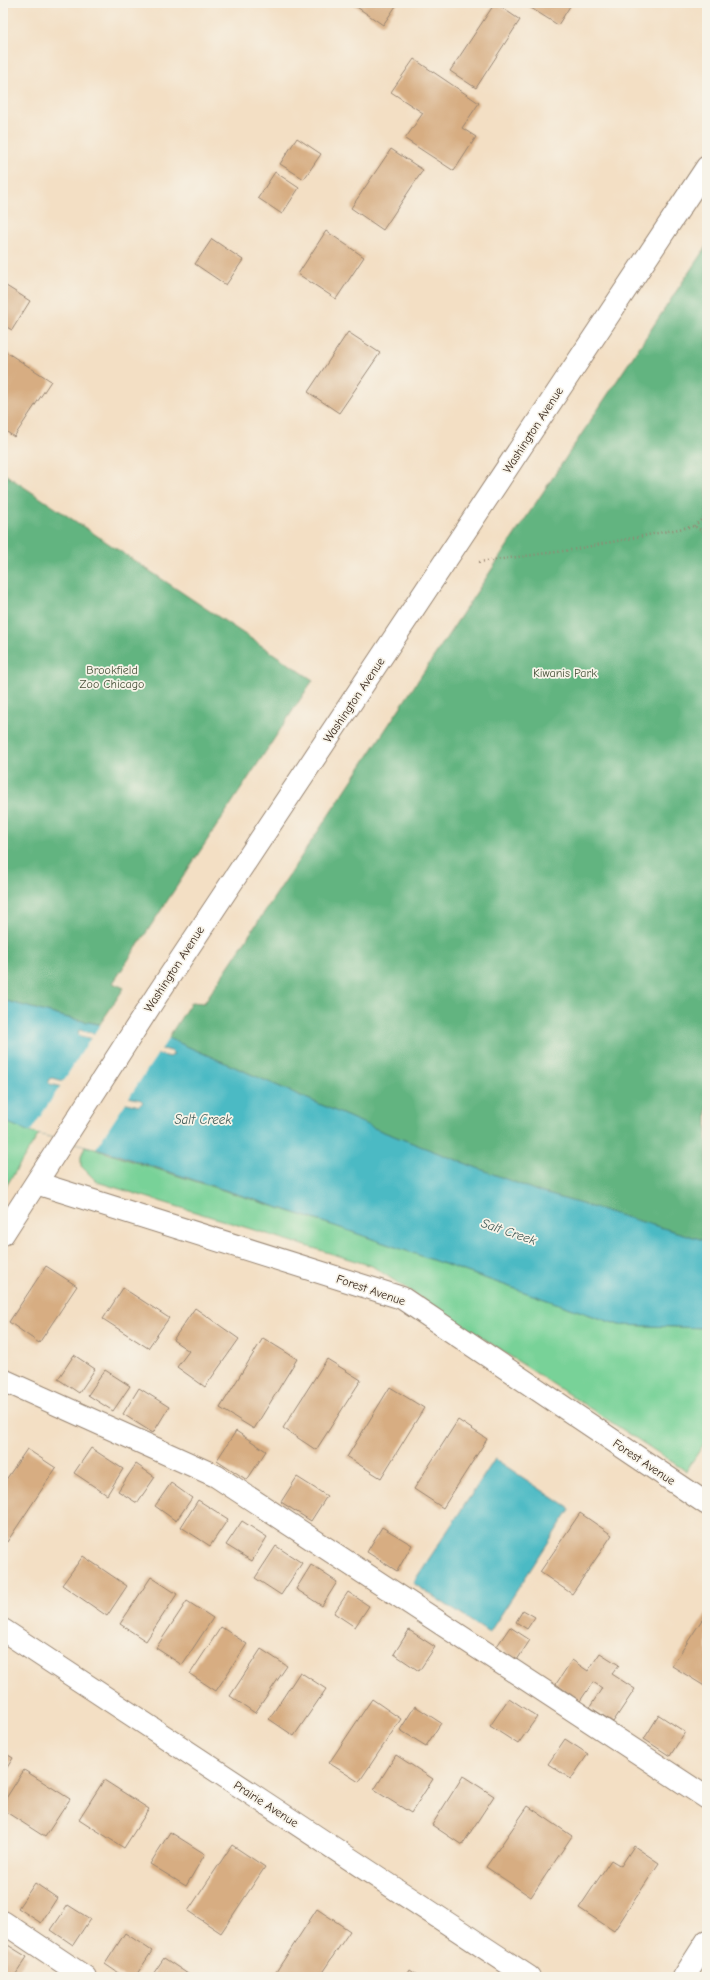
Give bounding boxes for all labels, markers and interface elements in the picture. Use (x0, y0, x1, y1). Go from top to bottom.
street label: Washington Avenue (500, 384, 566, 476)
street label: Washington Avenue (320, 655, 388, 745)
park label: Brookfield Zoo Chicago (80, 663, 144, 691)
park label: Kiwanis Park (533, 666, 597, 680)
street label: Washington Avenue (141, 923, 207, 1015)
water label: Salt Creek (174, 1112, 232, 1127)
water label: Salt Creek (479, 1215, 539, 1248)
street label: Forest Avenue (335, 1272, 407, 1308)
street label: Forest Avenue (610, 1436, 678, 1488)
street label: Prairie Avenue (231, 1778, 301, 1830)

